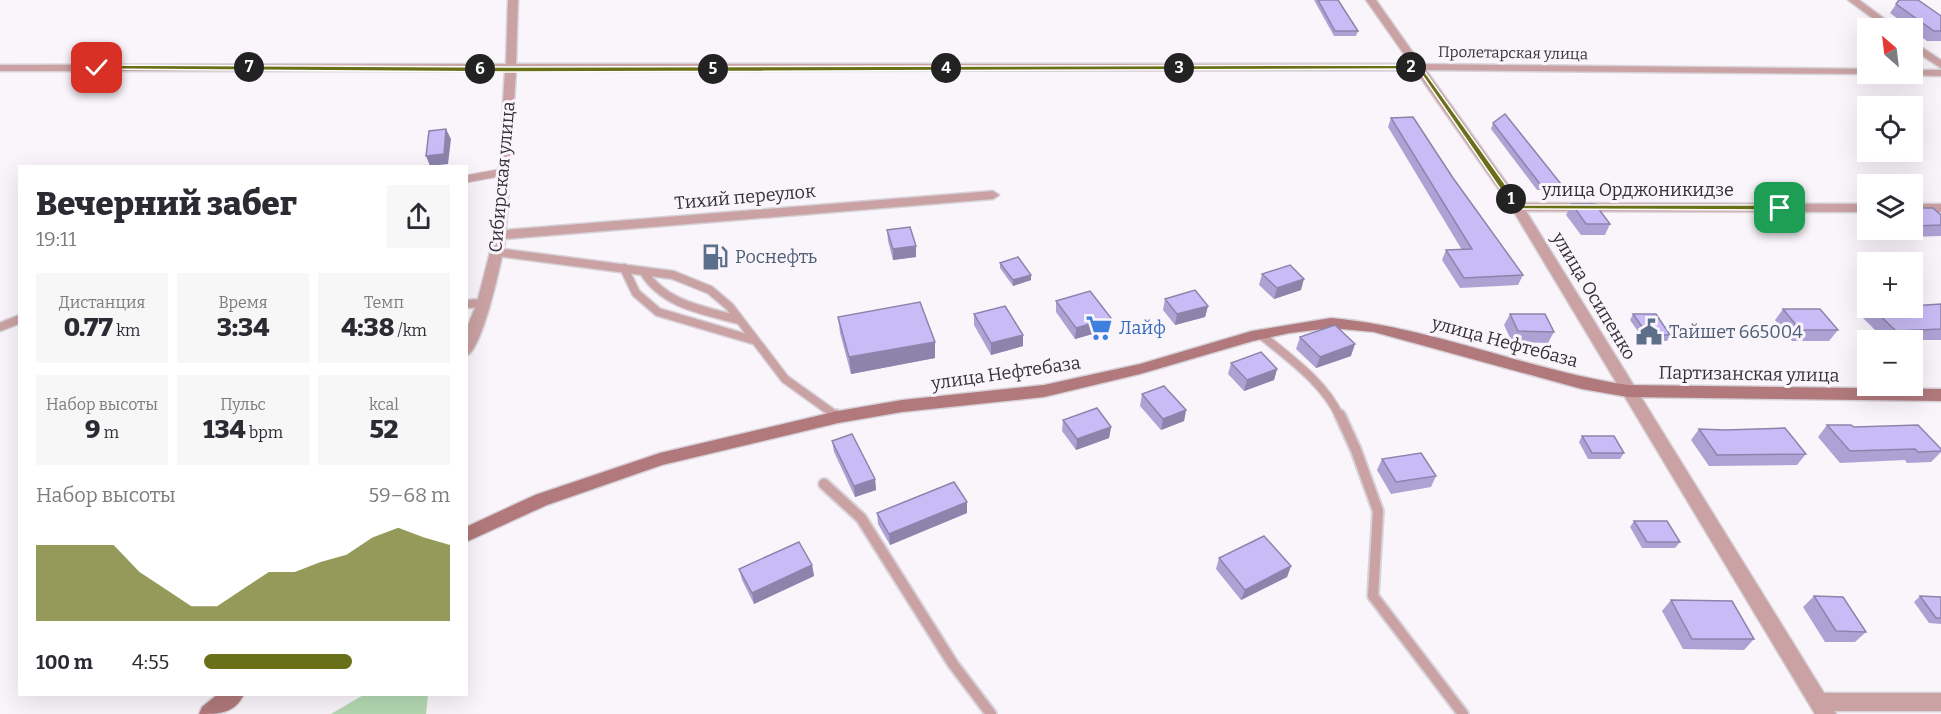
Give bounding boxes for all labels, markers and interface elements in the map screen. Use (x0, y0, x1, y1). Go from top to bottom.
north arrow (1857, 18, 1923, 84)
map controls (1857, 18, 1923, 396)
pin (71, 42, 122, 93)
street label: Пролетарская улица (1438, 43, 1588, 63)
icon: check (80, 51, 113, 84)
pin: 7 (234, 52, 264, 82)
pin: 2 (1396, 52, 1426, 82)
pin: 4 (931, 53, 961, 83)
pin: 3 (1164, 53, 1194, 83)
pin: 6 (465, 54, 495, 84)
pin: 5 (698, 54, 728, 84)
text: 7 (245, 57, 253, 76)
text: 2 (1406, 57, 1416, 76)
text: 4 (941, 58, 951, 77)
text: 3 (1174, 58, 1184, 77)
text: 6 (475, 59, 485, 78)
text: 5 (709, 59, 717, 78)
button: locate (1857, 96, 1923, 162)
street label: Сибирская улица (484, 100, 520, 254)
button: layers (1857, 174, 1923, 240)
street label: улица Орджоникидзе (1541, 179, 1734, 201)
street label: Тихий переулок (674, 180, 817, 214)
pin (1754, 182, 1805, 233)
text: Вечерний забег (36, 184, 297, 224)
pin: 1 (1496, 184, 1526, 214)
button: share (387, 185, 450, 248)
text: 1 (1508, 189, 1514, 208)
icon: arrive (1763, 191, 1796, 224)
text: 19:11 (36, 227, 76, 251)
street label: улица Осипенко (1547, 227, 1641, 364)
fuel station icon: Роснефть (700, 242, 730, 272)
place label: Роснефть (735, 246, 817, 268)
button: + (1857, 252, 1923, 318)
text: Дистанция (59, 293, 145, 312)
text: Время (218, 293, 268, 312)
text: Темп (364, 293, 404, 312)
text: 0.77 (64, 312, 113, 343)
text: 3:34 (217, 312, 269, 343)
text: 4:38 (341, 312, 394, 343)
street label: улица Нефтебаза (1429, 312, 1581, 372)
supermarket icon: Лайф (1084, 313, 1114, 343)
place label: Лайф (1119, 317, 1166, 339)
public building icon: Тайшет 665004 (1634, 317, 1664, 347)
text: km (113, 321, 140, 340)
text: /km (394, 321, 427, 340)
place label: Тайшет 665004 (1669, 321, 1803, 343)
button: − (1857, 330, 1923, 396)
street label: улица Нефтебаза (929, 352, 1082, 394)
street label: Партизанская улица (1658, 361, 1840, 387)
text: Набор высоты (46, 395, 158, 414)
text: Пульс (220, 395, 266, 414)
text: kcal (369, 395, 399, 414)
text: 9 (85, 414, 100, 445)
text: 134 (203, 414, 246, 445)
text: 52 (370, 414, 398, 445)
text: m (100, 423, 119, 442)
text: bpm (246, 423, 283, 442)
text: Набор высоты (36, 483, 176, 507)
text: 59–68 m (369, 483, 450, 507)
text: 100 m (36, 650, 93, 674)
text: 4:55 (132, 650, 169, 674)

